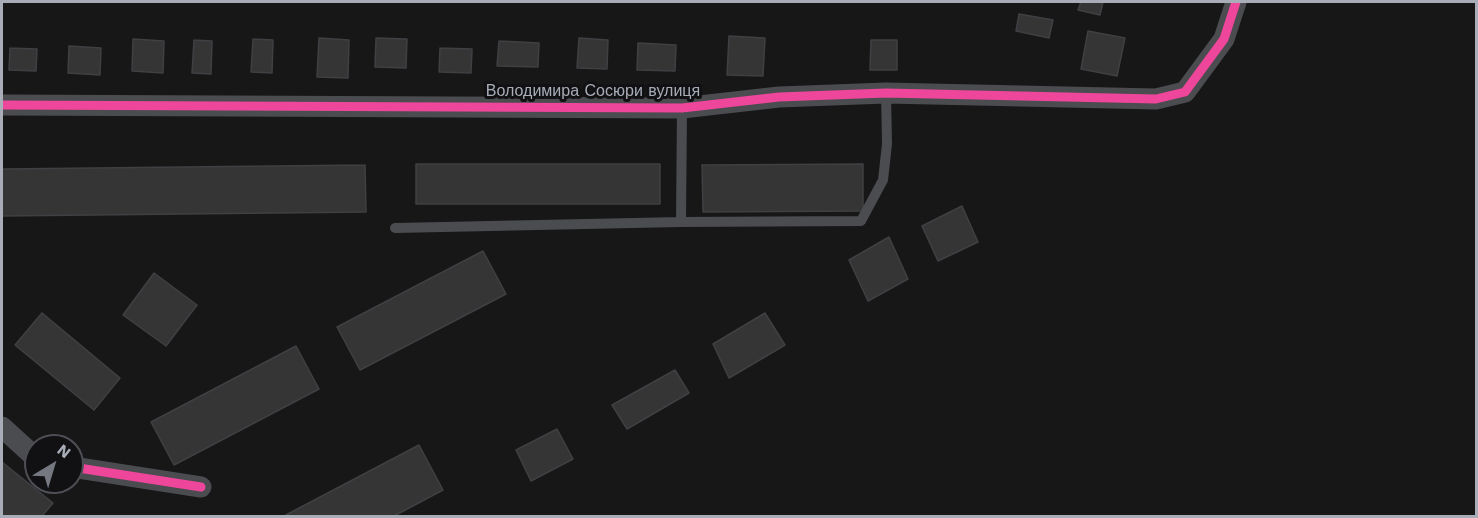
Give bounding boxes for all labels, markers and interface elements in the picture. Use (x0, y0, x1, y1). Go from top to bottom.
street label: Володимира Сосюри вулиця (486, 81, 700, 101)
north arrow (24, 434, 84, 494)
text: N (54, 440, 75, 462)

